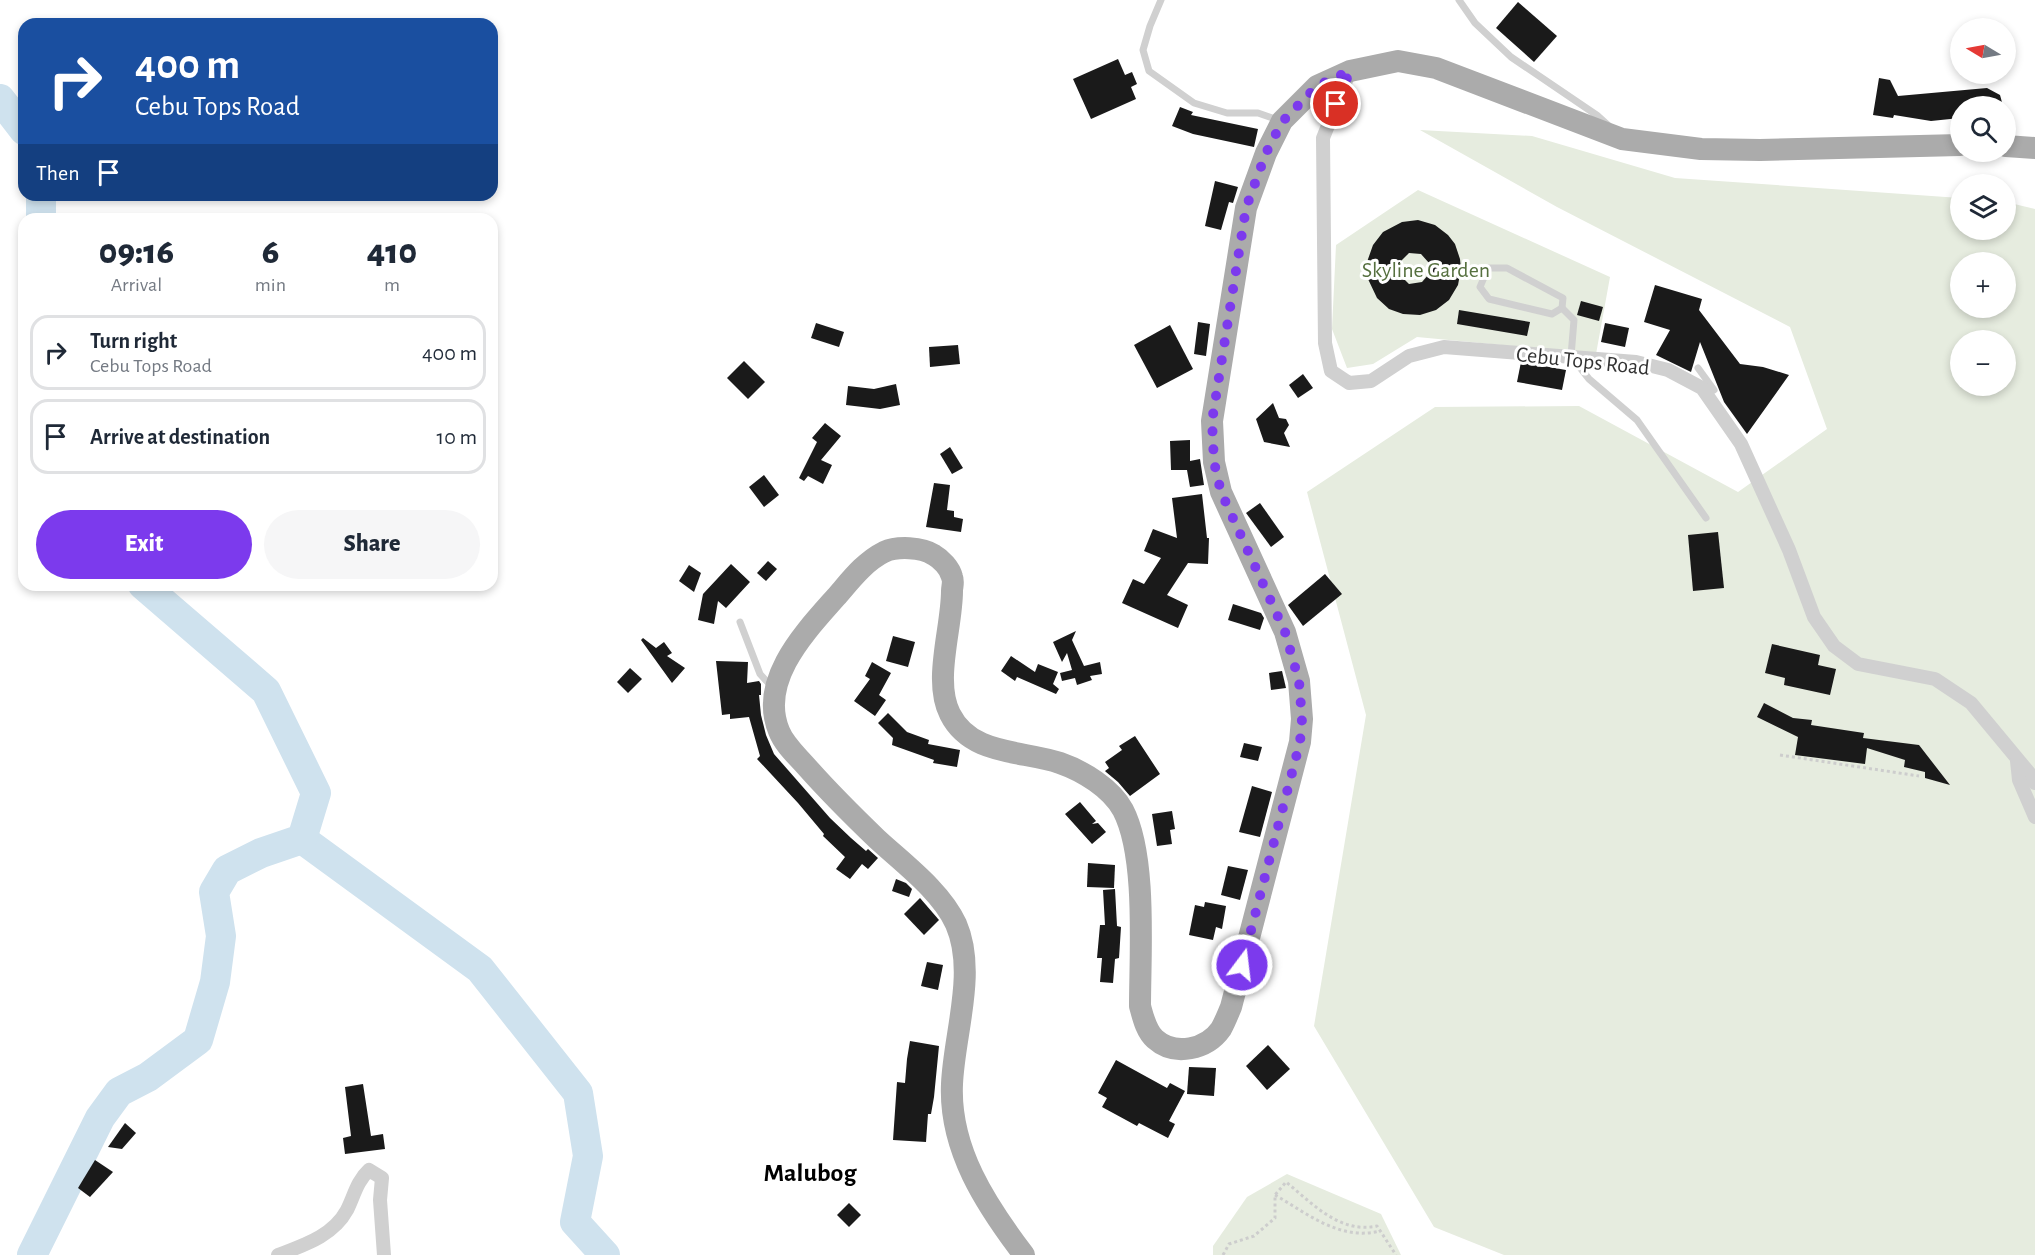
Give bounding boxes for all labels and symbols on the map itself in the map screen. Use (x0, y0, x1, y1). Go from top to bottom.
north arrow (1950, 18, 2016, 84)
pin (1310, 78, 1361, 129)
park label: Skyline Garden (1362, 259, 1490, 281)
street label: Cebu Tops Road (1515, 343, 1651, 379)
position arrow (1210, 933, 1274, 997)
district label: Malubog (764, 1160, 857, 1186)

